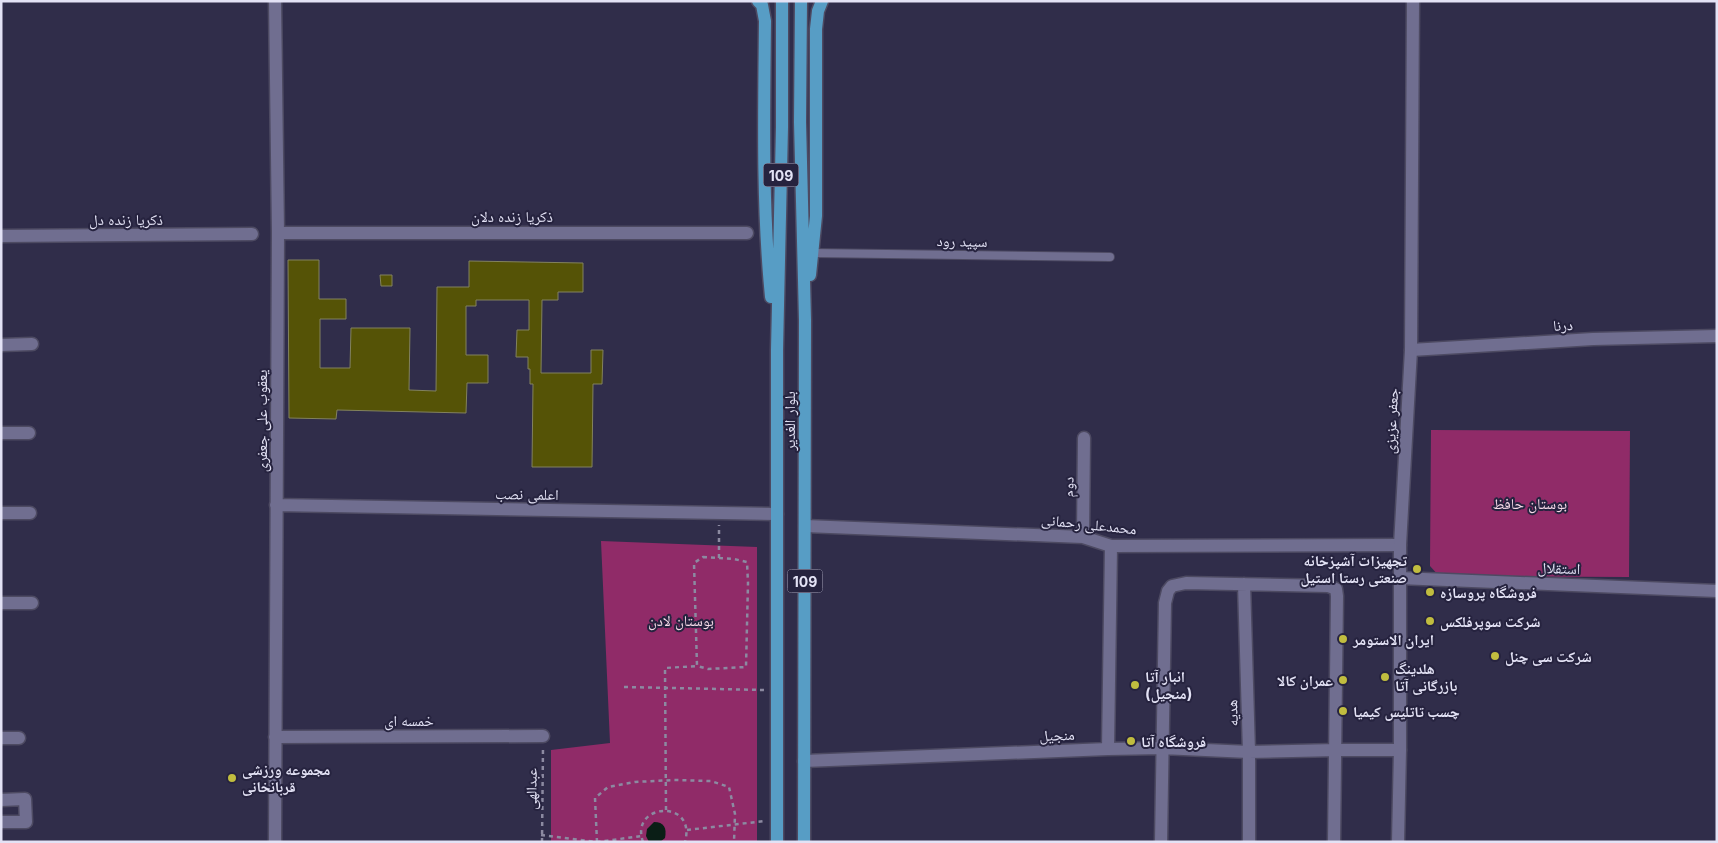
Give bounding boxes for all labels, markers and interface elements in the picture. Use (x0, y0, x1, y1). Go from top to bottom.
road number: 109 (764, 164, 798, 186)
street label: ذکریا زنده دلان (471, 207, 553, 227)
street label: ذکریا زنده دل (89, 210, 163, 230)
street label: سپید رود (936, 231, 988, 251)
street label: درنا (1553, 315, 1573, 335)
street label: یعقوب علی جعفری (252, 369, 272, 472)
street label: جعفر عزیزی (1380, 387, 1403, 454)
street label: بلوار الغدیر (780, 391, 799, 452)
street label: دوم (1058, 477, 1079, 497)
street label: اعلمی نصب (495, 484, 559, 505)
park label: بوستان حافظ (1493, 494, 1567, 514)
street label: محمدعلی رحمانی (1040, 510, 1138, 539)
place label: تجهیزات آشپزخانه صنعتی رستا استیل (1300, 551, 1407, 587)
street label: استقلال (1537, 558, 1581, 579)
marker: تجهیزات آشپزخانه صنعتی رستا استیل (1411, 563, 1423, 575)
road number: 109 (788, 570, 822, 592)
place label: فروشگاه پروسازه (1440, 583, 1537, 602)
marker: فروشگاه پروسازه (1424, 586, 1436, 598)
park label: بوستان لادن (648, 611, 714, 631)
place label: شرکت سوپرفلکس (1440, 612, 1540, 631)
marker: شرکت سوپرفلکس (1424, 615, 1436, 627)
place label: ایران الاستومر (1352, 630, 1434, 649)
marker: ایران الاستومر (1337, 633, 1349, 645)
place label: شرکت سی چنل (1505, 647, 1592, 666)
marker: شرکت سی چنل (1489, 650, 1501, 662)
place label: هلدینگ بازرگانی آتا (1395, 659, 1457, 695)
place label: انبار آتا (منجیل) (1145, 667, 1192, 703)
place label: عمران کالا (1277, 671, 1333, 690)
marker: هلدینگ بازرگانی آتا (1379, 671, 1391, 683)
marker: عمران کالا (1337, 674, 1349, 686)
marker: انبار آتا (منجیل) (1129, 679, 1141, 691)
street label: هدیه (1222, 699, 1242, 727)
place label: چسب تاتلیس کیمیا (1353, 702, 1460, 721)
marker: چسب تاتلیس کیمیا (1337, 705, 1349, 717)
street label: خمسه ای (384, 711, 434, 731)
street label: منجیل (1039, 725, 1075, 746)
place label: فروشگاه آتا (1141, 732, 1206, 751)
marker: فروشگاه آتا (1125, 735, 1137, 747)
place label: مجموعه ورزشی قربانخانی (242, 760, 330, 796)
street label: عبدالهی (521, 767, 542, 810)
marker: مجموعه ورزشی قربانخانی (226, 772, 238, 784)

